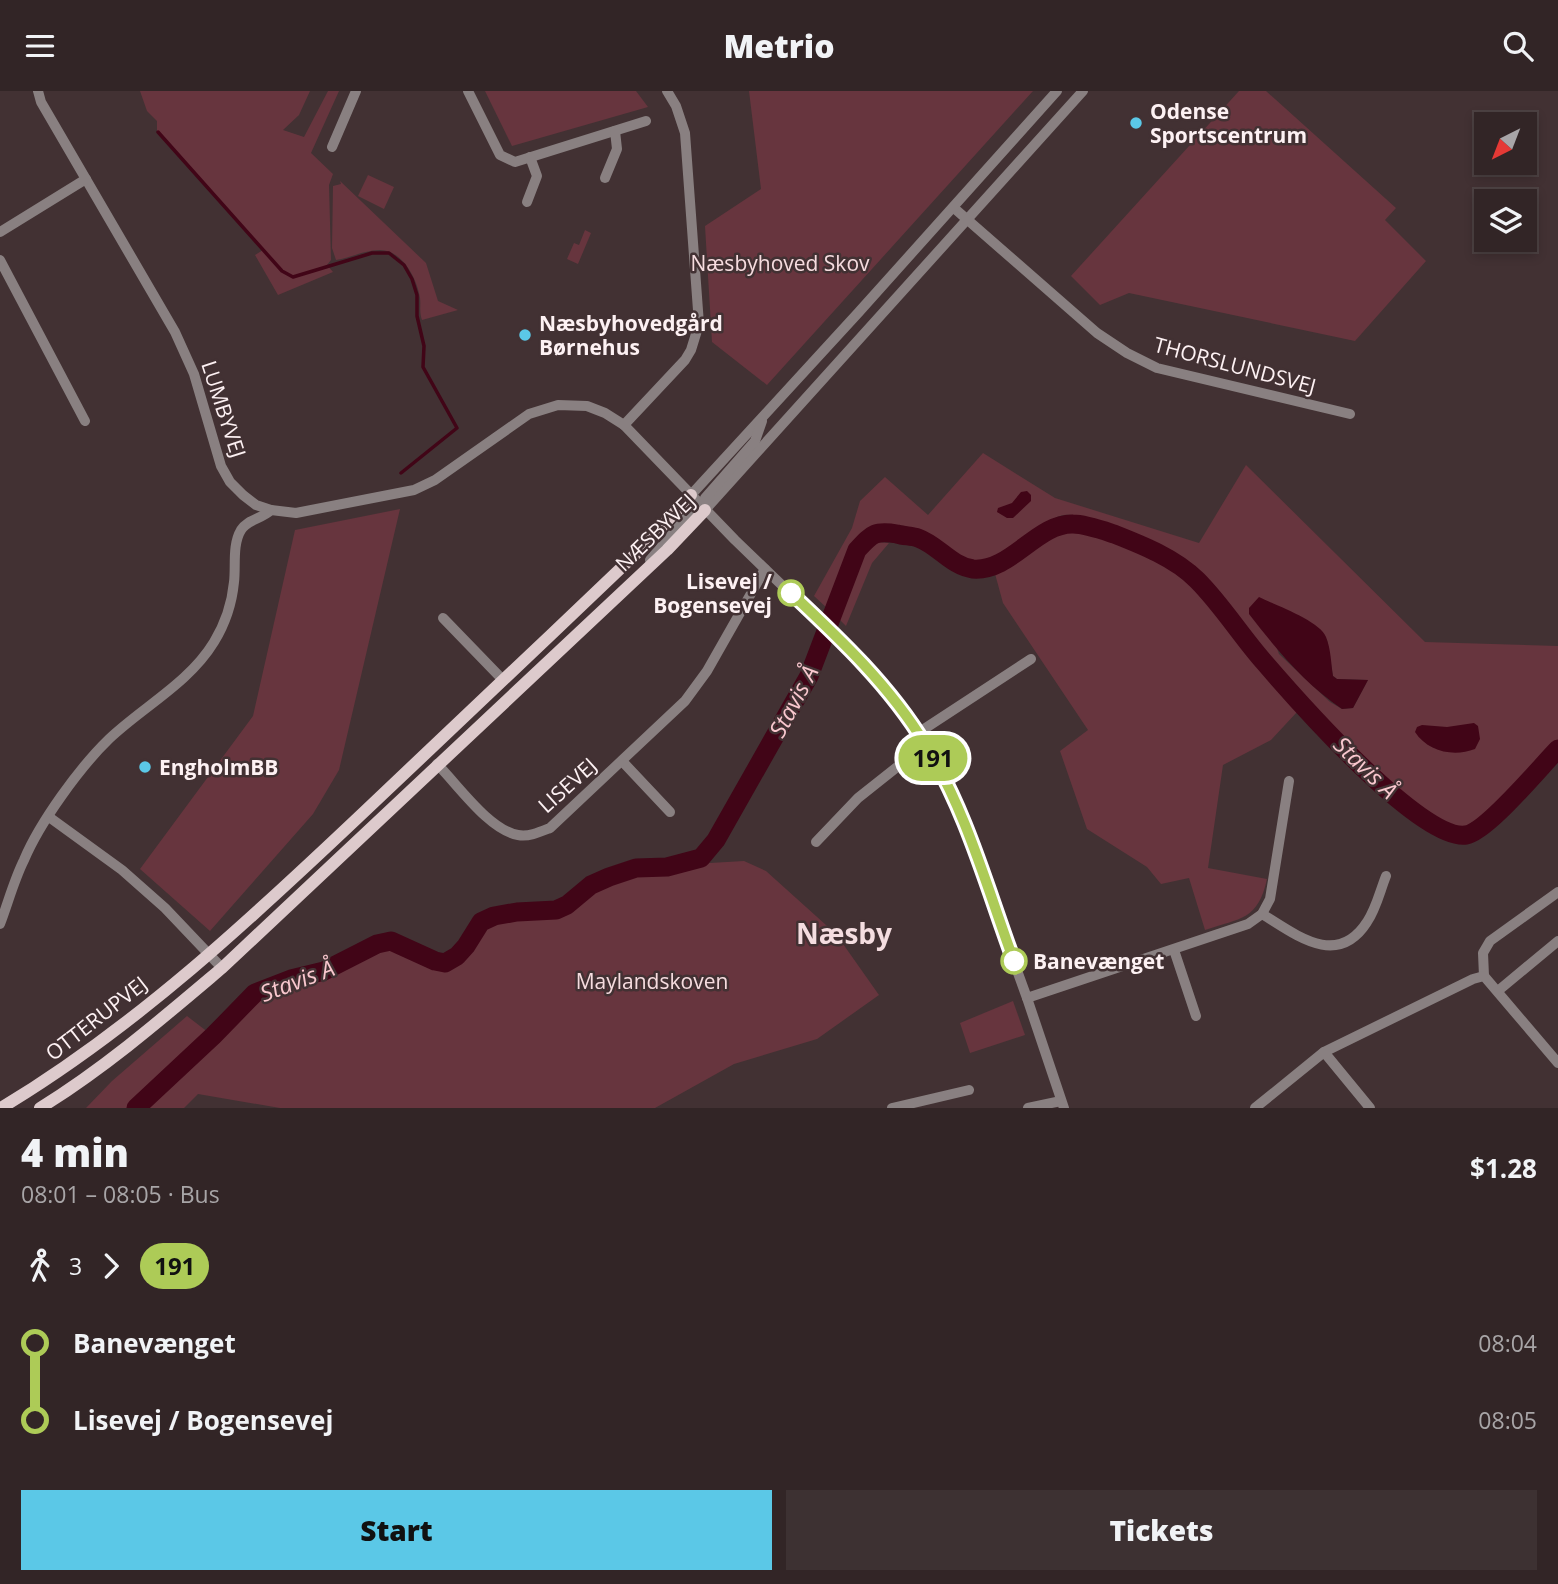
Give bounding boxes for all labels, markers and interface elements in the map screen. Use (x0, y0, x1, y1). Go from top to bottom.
text: Metrio (723, 24, 835, 67)
icon: menu (21, 27, 59, 65)
icon: search (1499, 27, 1537, 65)
place label: Odense Sportscentrum (1150, 97, 1307, 149)
north arrow (1474, 112, 1536, 175)
map controls (1474, 112, 1537, 252)
marker: Odense Sportscentrum (1128, 115, 1144, 131)
button: layers (1474, 189, 1537, 252)
park label: Næsbyhoved Skov (690, 249, 870, 277)
place label: Næsbyhovedgård Børnehus (539, 309, 723, 361)
marker: Næsbyhovedgård Børnehus (517, 327, 533, 343)
street label: THORSLUNDSVEJ (1151, 330, 1319, 400)
street label: LUMBYVEJ (195, 357, 253, 461)
street label: NÆSBYVEJ (609, 487, 701, 577)
place label: Lisevej / Bogensevej (653, 567, 772, 619)
marker: Lisevej / Bogensevej (778, 580, 804, 606)
water label: Stavis Å (761, 659, 825, 743)
water label: Stavis Å (1327, 729, 1405, 805)
line badge: 191 (893, 735, 973, 781)
text: 191 (912, 741, 954, 774)
street label: LISEVEJ (532, 751, 602, 819)
place label: EngholmBB (159, 753, 278, 781)
marker: EngholmBB (137, 759, 153, 775)
district label: Næsby (796, 914, 892, 952)
place label: Banevænget (1033, 947, 1164, 975)
marker: Banevænget (1001, 948, 1027, 974)
water label: Stavis Å (255, 951, 339, 1009)
park label: Maylandskoven (576, 967, 728, 995)
street label: OTTERUPVEJ (39, 969, 153, 1067)
text: 4 min (21, 1126, 129, 1178)
text: $1.28 (1470, 1150, 1537, 1186)
text: 08:01 – 08:05 · Bus (21, 1178, 220, 1210)
icon: walk (21, 1247, 59, 1285)
icon: forward (92, 1247, 130, 1285)
text: 191 (154, 1249, 195, 1282)
text: 3 (69, 1250, 82, 1282)
text: Banevænget (73, 1325, 236, 1361)
text: 08:04 (1478, 1327, 1537, 1359)
text: Lisevej / Bogensevej (73, 1402, 333, 1438)
text: 08:05 (1478, 1404, 1537, 1436)
button: Start (21, 1490, 772, 1570)
button: Tickets (786, 1490, 1537, 1570)

